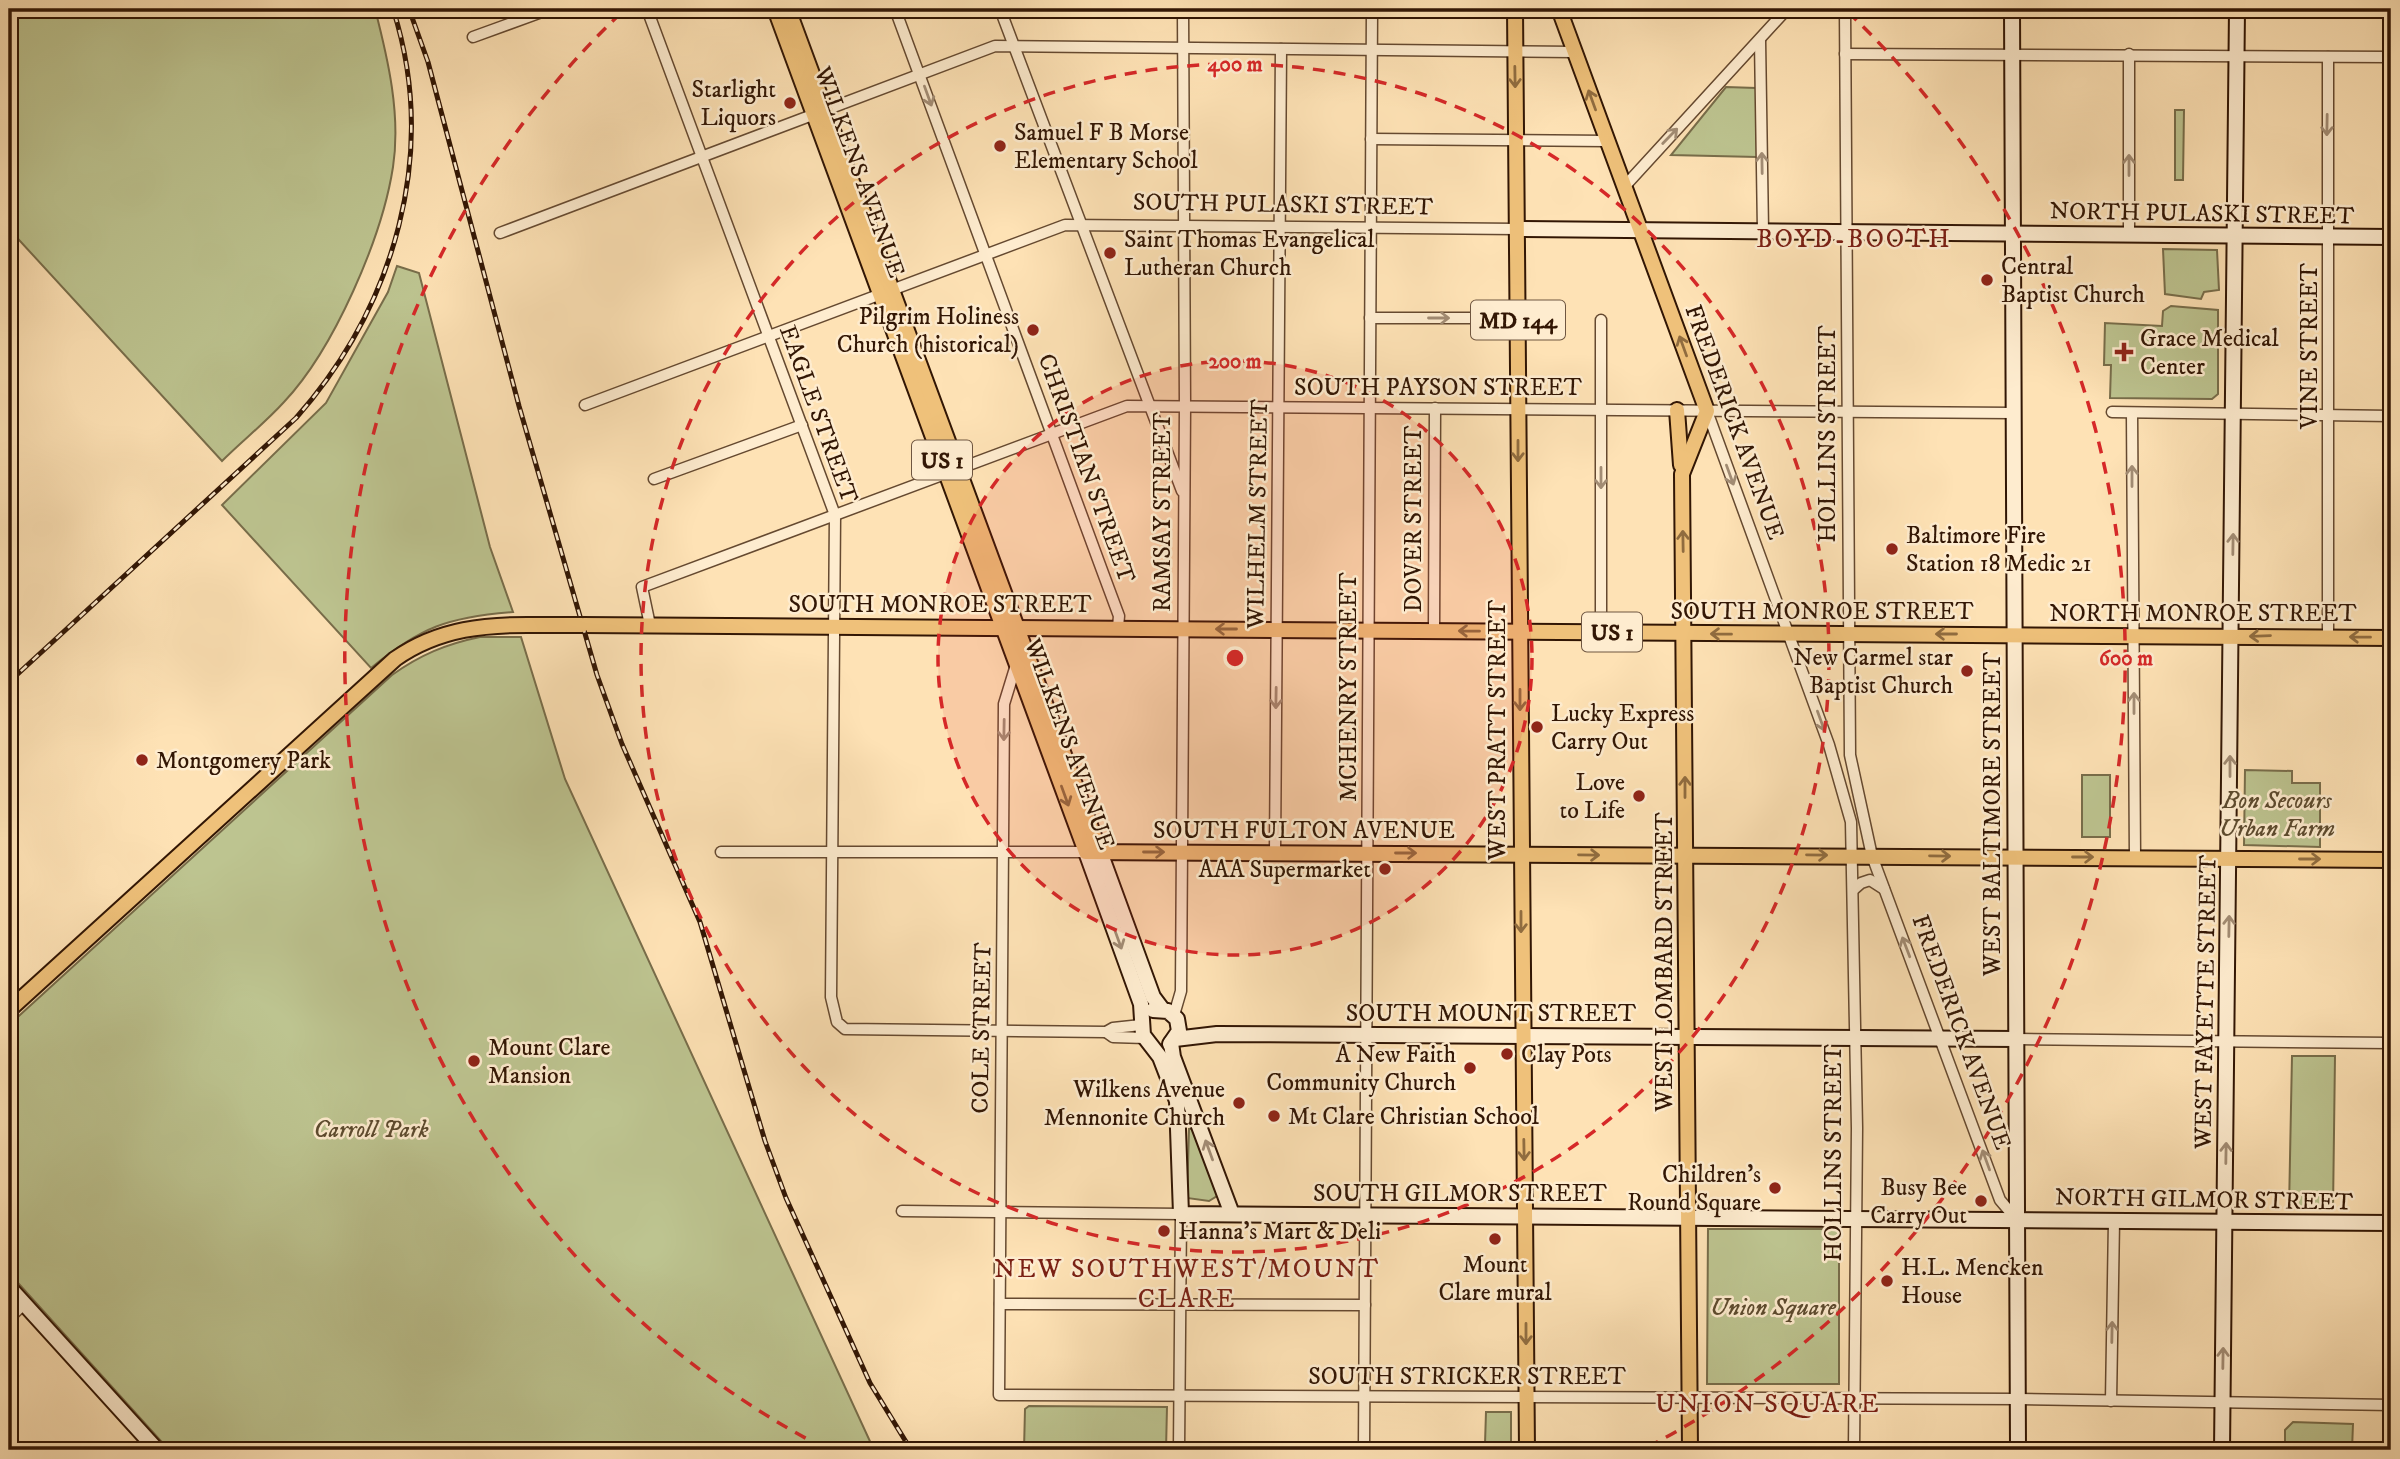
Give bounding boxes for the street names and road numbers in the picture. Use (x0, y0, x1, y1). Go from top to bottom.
street label: WILKENS AVENUE (807, 62, 911, 282)
street label: SOUTH PULASKI STREET (1133, 187, 1433, 223)
street label: NORTH PULASKI STREET (2049, 196, 2354, 232)
street label: VINE STREET (2295, 263, 2325, 430)
road number: MD 144 (1471, 300, 1565, 340)
street label: FREDERICK AVENUE (1678, 301, 1791, 544)
street label: EAGLE STREET (772, 321, 864, 507)
street label: HOLLINS STREET (1813, 325, 1843, 543)
street label: CHRISTIAN STREET (1031, 350, 1141, 587)
street label: SOUTH PAYSON STREET (1294, 373, 1582, 403)
street label: WILHELM STREET (1241, 399, 1275, 630)
street label: RAMSAY STREET (1148, 412, 1178, 612)
street label: DOVER STREET (1399, 426, 1429, 612)
road number: US 1 (912, 440, 972, 480)
street label: MCHENRY STREET (1334, 572, 1364, 802)
street label: SOUTH MONROE STREET (788, 590, 1092, 620)
street label: SOUTH MONROE STREET (1670, 597, 1974, 627)
street label: NORTH MONROE STREET (2049, 599, 2357, 629)
street label: WEST PRATT STREET (1483, 600, 1513, 861)
road number: US 1 (1582, 612, 1642, 652)
street label: WILKENS AVENUE (1017, 634, 1121, 854)
street label: WEST BALTIMORE STREET (1978, 652, 2008, 977)
street label: WEST LOMBARD STREET (1650, 812, 1680, 1113)
street label: SOUTH FULTON AVENUE (1153, 816, 1455, 846)
street label: WEST FAYETTE STREET (2188, 855, 2224, 1150)
street label: FREDERICK AVENUE (1905, 911, 2018, 1154)
street label: COLE STREET (966, 942, 998, 1114)
street label: SOUTH MOUNT STREET (1346, 999, 1636, 1029)
street label: HOLLINS STREET (1819, 1044, 1849, 1262)
street label: SOUTH GILMOR STREET (1313, 1179, 1607, 1209)
street label: NORTH GILMOR STREET (2055, 1182, 2353, 1218)
street label: SOUTH STRICKER STREET (1308, 1362, 1626, 1392)

